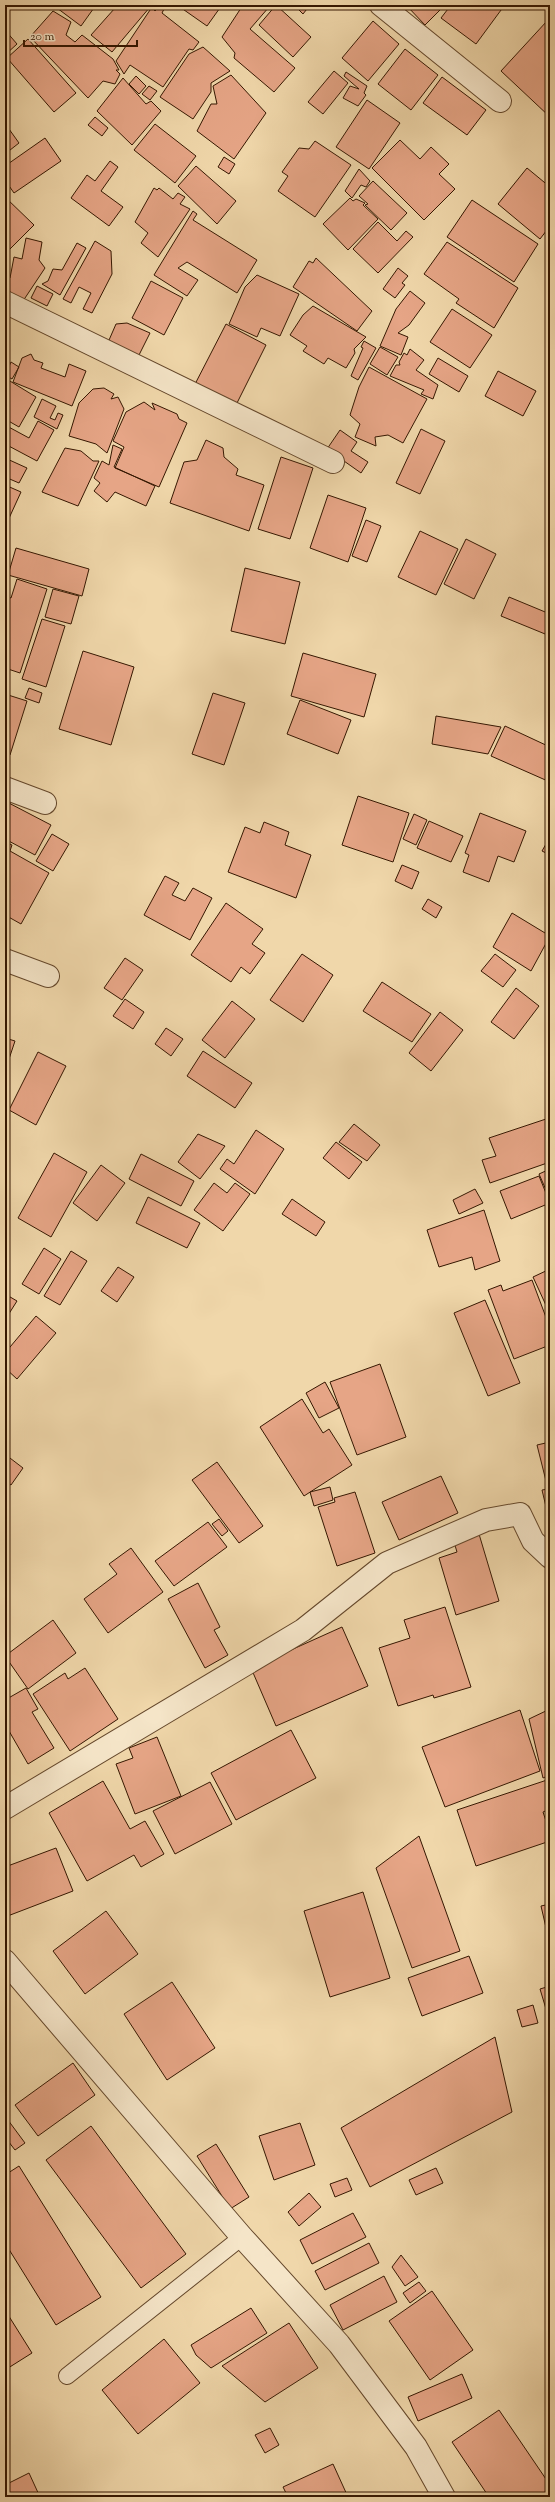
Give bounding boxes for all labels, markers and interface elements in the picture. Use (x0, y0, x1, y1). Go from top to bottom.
scale bar (24, 22, 137, 48)
text: 20 m (30, 28, 55, 46)

